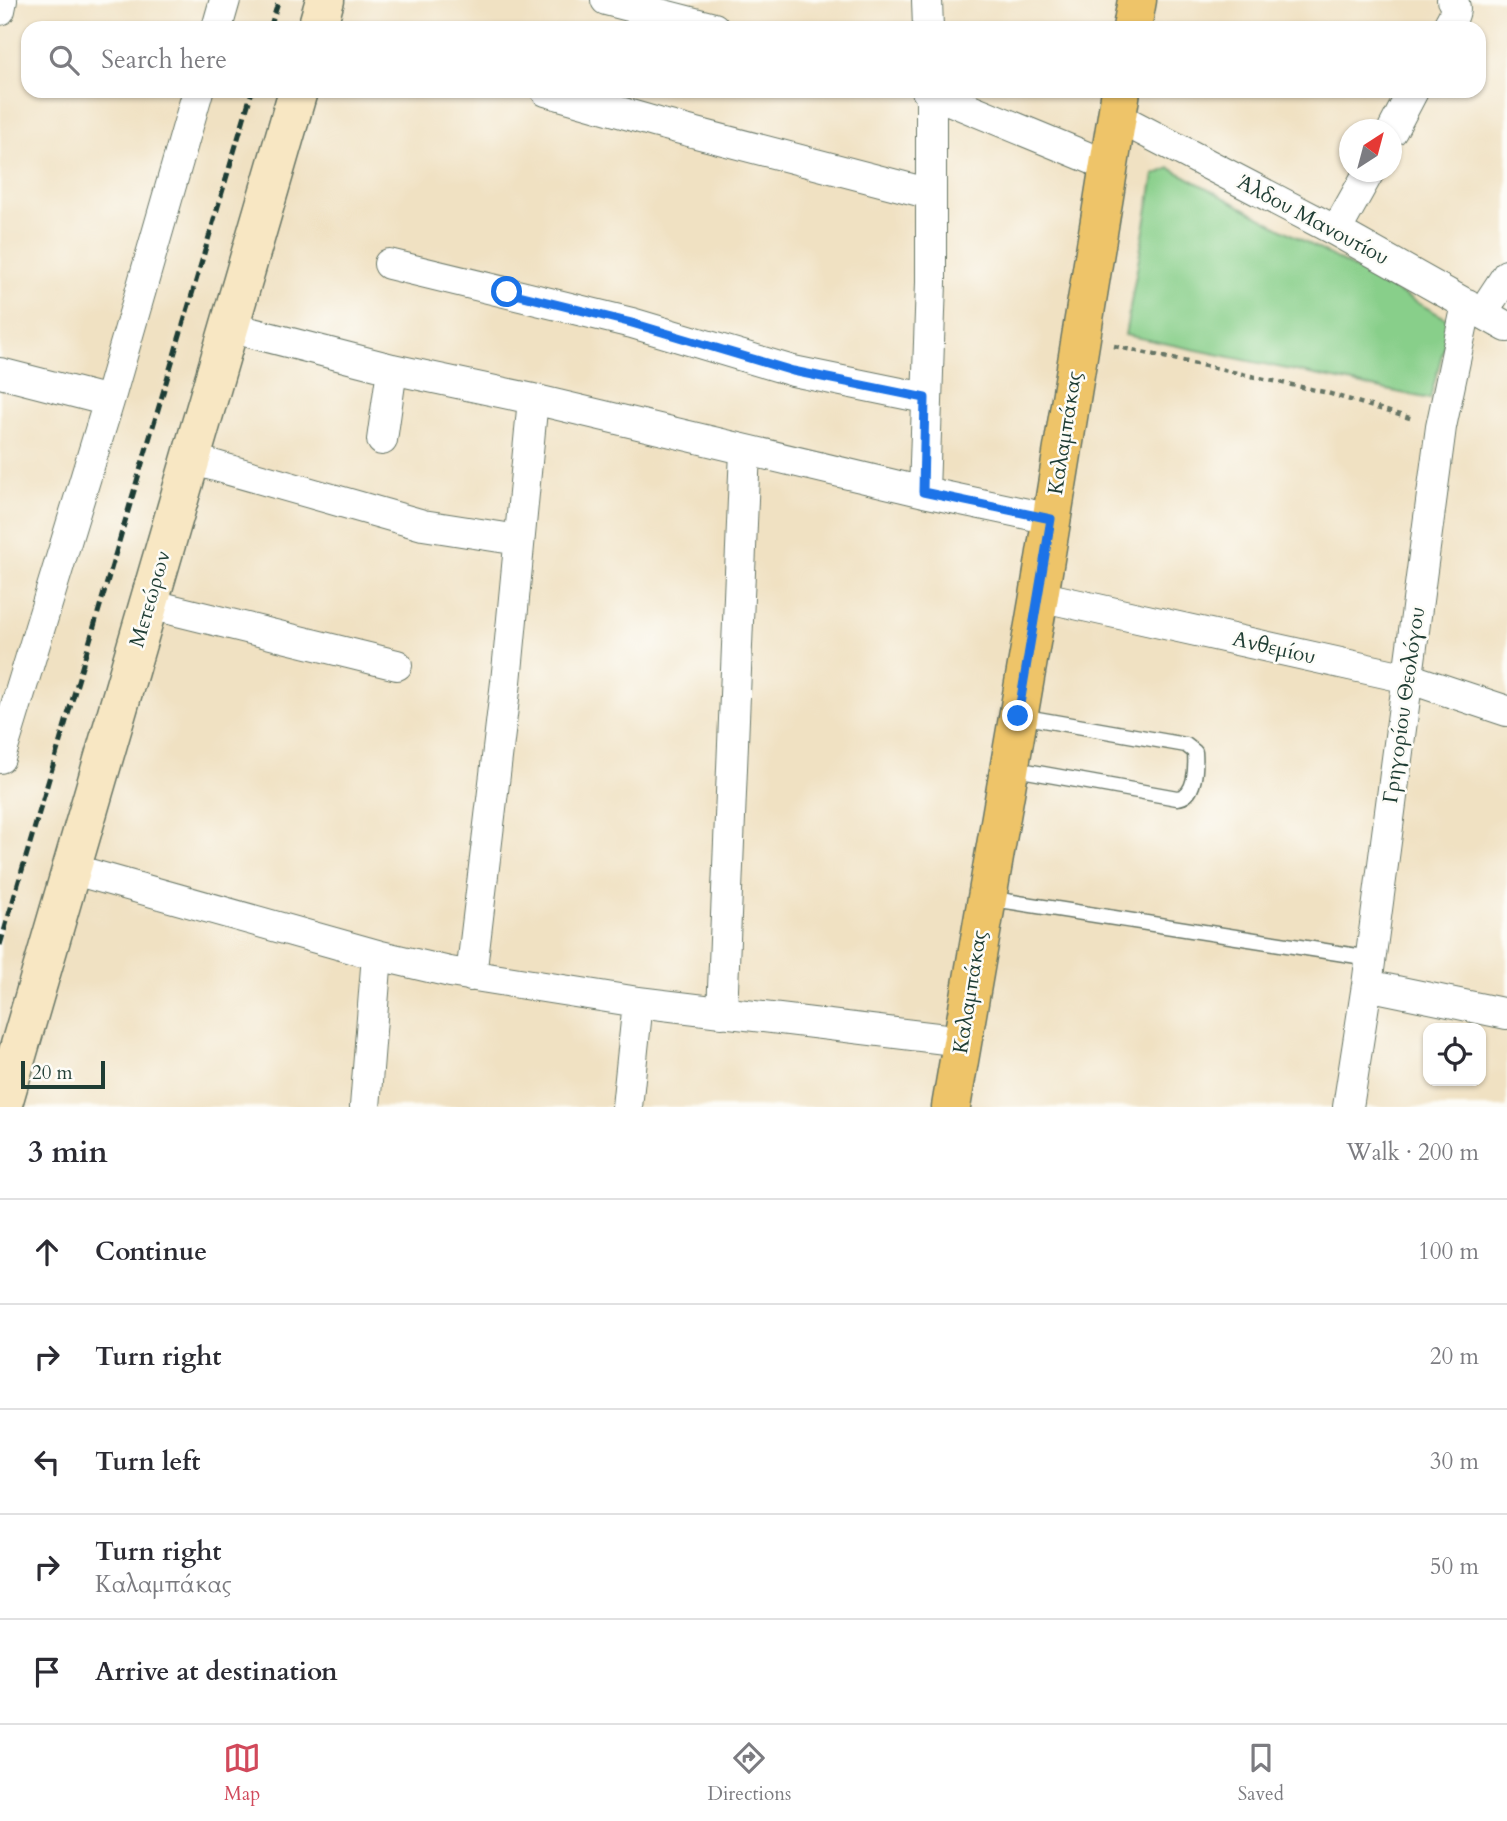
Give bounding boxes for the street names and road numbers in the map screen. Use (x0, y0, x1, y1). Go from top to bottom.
street label: Άλδου Μανουτίου (1232, 168, 1394, 272)
street label: Καλαμπάκας (1041, 369, 1089, 497)
street label: Μετεώρων (122, 547, 178, 651)
street label: Γρηγορίου Θεολόγου (1376, 605, 1432, 805)
street label: Ανθεμίου (1230, 624, 1318, 672)
street label: Καλαμπάκας (946, 928, 994, 1056)

